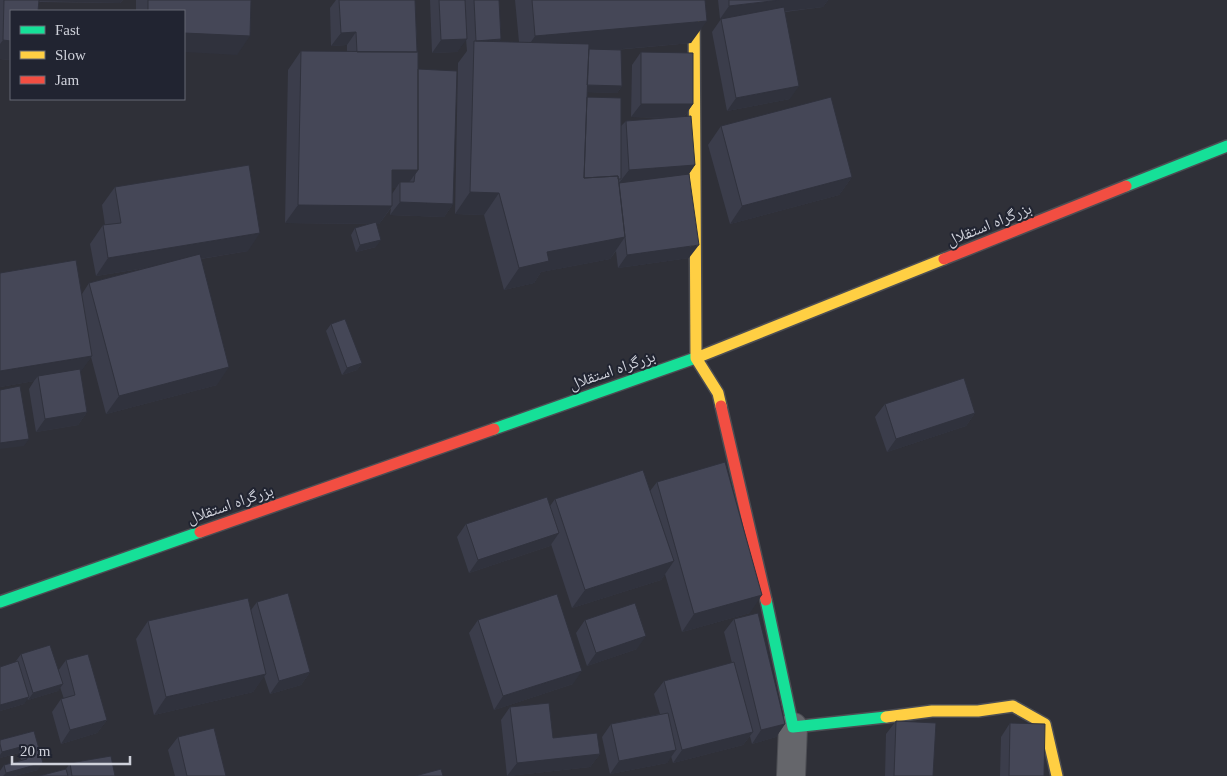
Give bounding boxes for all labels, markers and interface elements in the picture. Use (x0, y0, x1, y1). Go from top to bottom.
legend (10, 10, 185, 100)
text: Fast (55, 22, 81, 38)
text: Slow (55, 47, 86, 63)
text: Jam (55, 72, 79, 88)
street label: بزرگراه استقلال (944, 199, 1035, 251)
street label: بزرگراه استقلال (567, 347, 658, 395)
street label: بزرگراه استقلال (185, 481, 276, 529)
scale bar (12, 734, 130, 766)
text: 20 m (20, 743, 51, 759)

